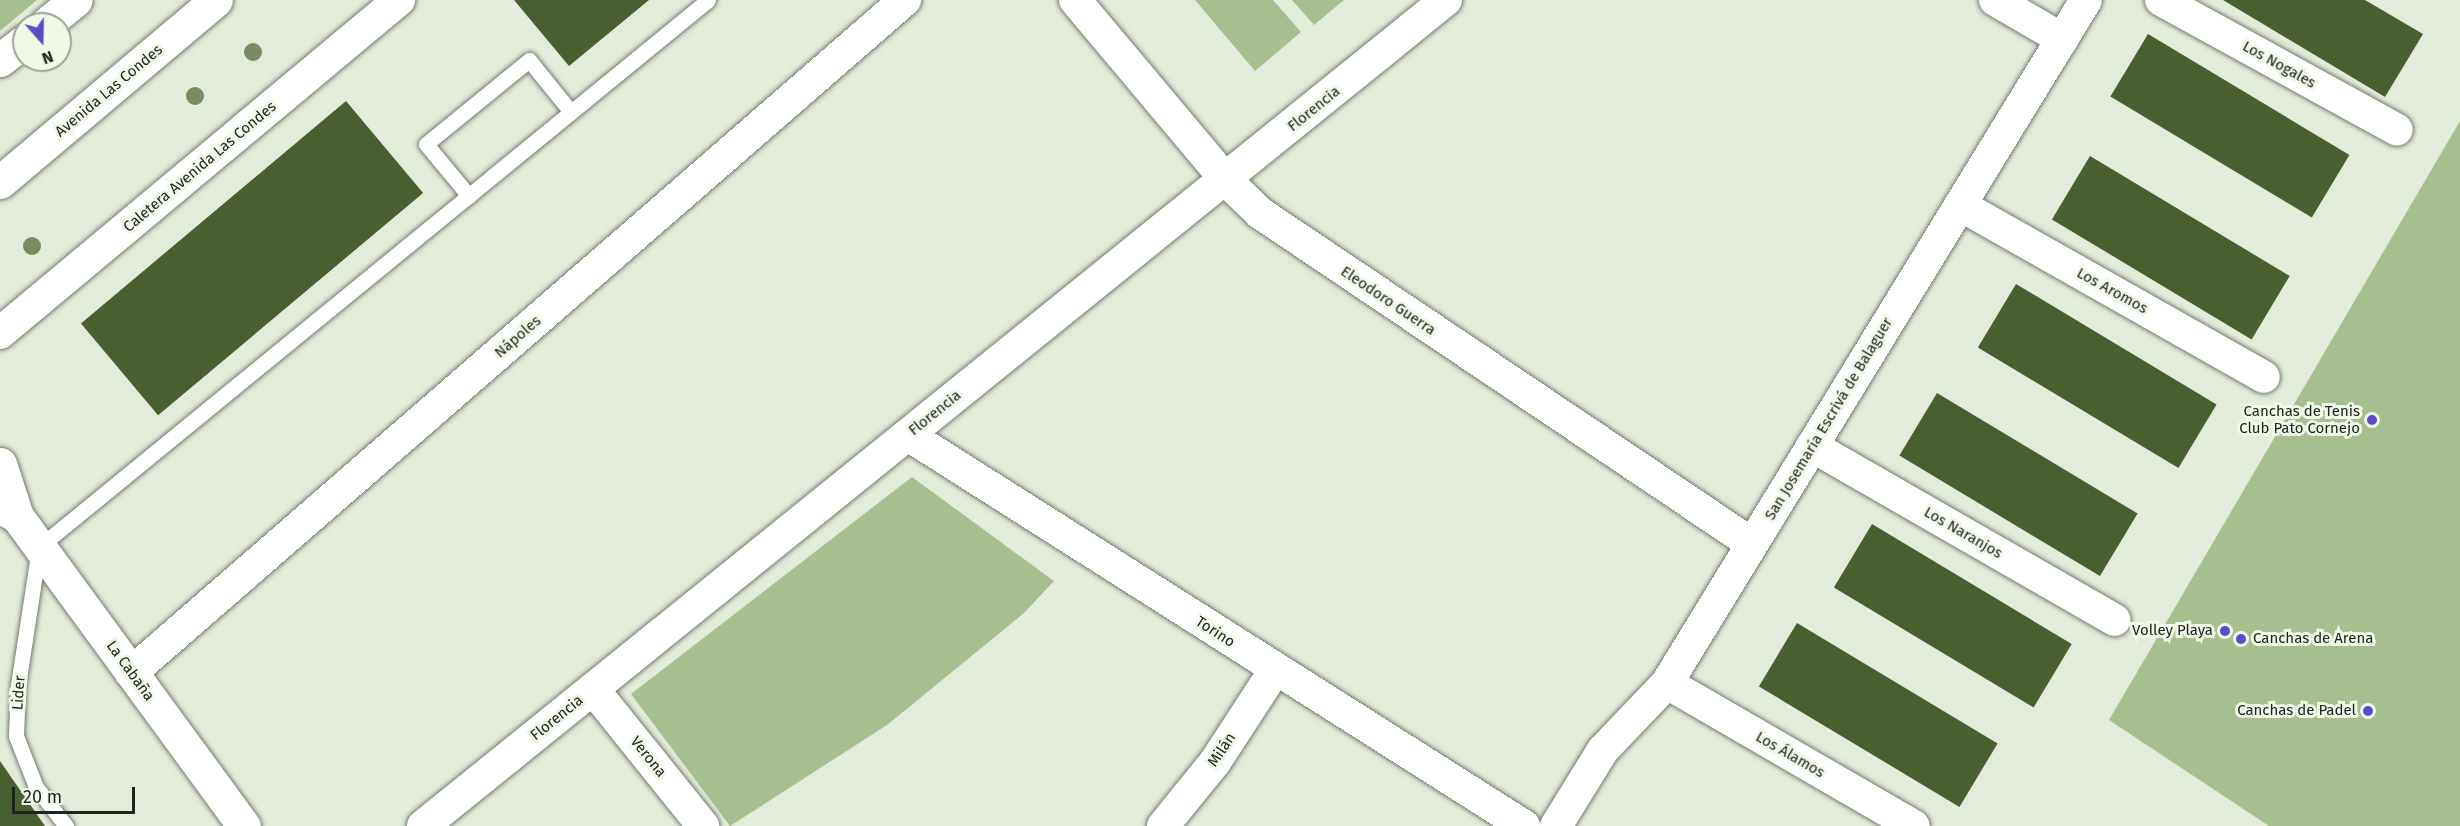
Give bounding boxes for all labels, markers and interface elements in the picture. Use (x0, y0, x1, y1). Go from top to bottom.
north arrow (12, 12, 72, 72)
street label: Los Nogales (2239, 38, 2319, 92)
street label: Avenida Las Condes (52, 41, 166, 141)
text: N (39, 47, 56, 68)
street label: Florencia (1284, 82, 1344, 136)
street label: Caletera Avenida Las Condes (120, 98, 280, 236)
street label: Eleodoro Guerra (1337, 263, 1439, 339)
street label: Los Aromos (2073, 264, 2151, 318)
street label: Nápoles (491, 312, 545, 362)
street label: San Josemaría Escrivá de Balaguer (1761, 314, 1897, 524)
street label: Florencia (905, 386, 965, 440)
place label: Canchas de Tenis Club Pato Cornejo (2239, 402, 2360, 437)
marker: Canchas de Tenis Club Pato Cornejo (2365, 413, 2379, 427)
street label: Los Naranjos (1921, 503, 2005, 563)
street label: Torino (1192, 613, 1238, 651)
place label: Volley Playa (2132, 622, 2213, 640)
marker: Volley Playa (2218, 624, 2232, 638)
place label: Canchas de Arena (2253, 630, 2373, 648)
marker: Canchas de Arena (2234, 632, 2248, 646)
street label: La Cabaña (102, 638, 158, 704)
street label: Lider (9, 675, 29, 711)
street label: Florencia (527, 691, 587, 745)
place label: Canchas de Padel (2237, 702, 2356, 720)
marker: Canchas de Padel (2361, 704, 2375, 718)
street label: Los Álamos (1752, 728, 1828, 782)
street label: Milán (1204, 730, 1240, 770)
street label: Verona (626, 733, 670, 781)
scale bar (15, 775, 138, 813)
text: 20 m (23, 786, 62, 808)

